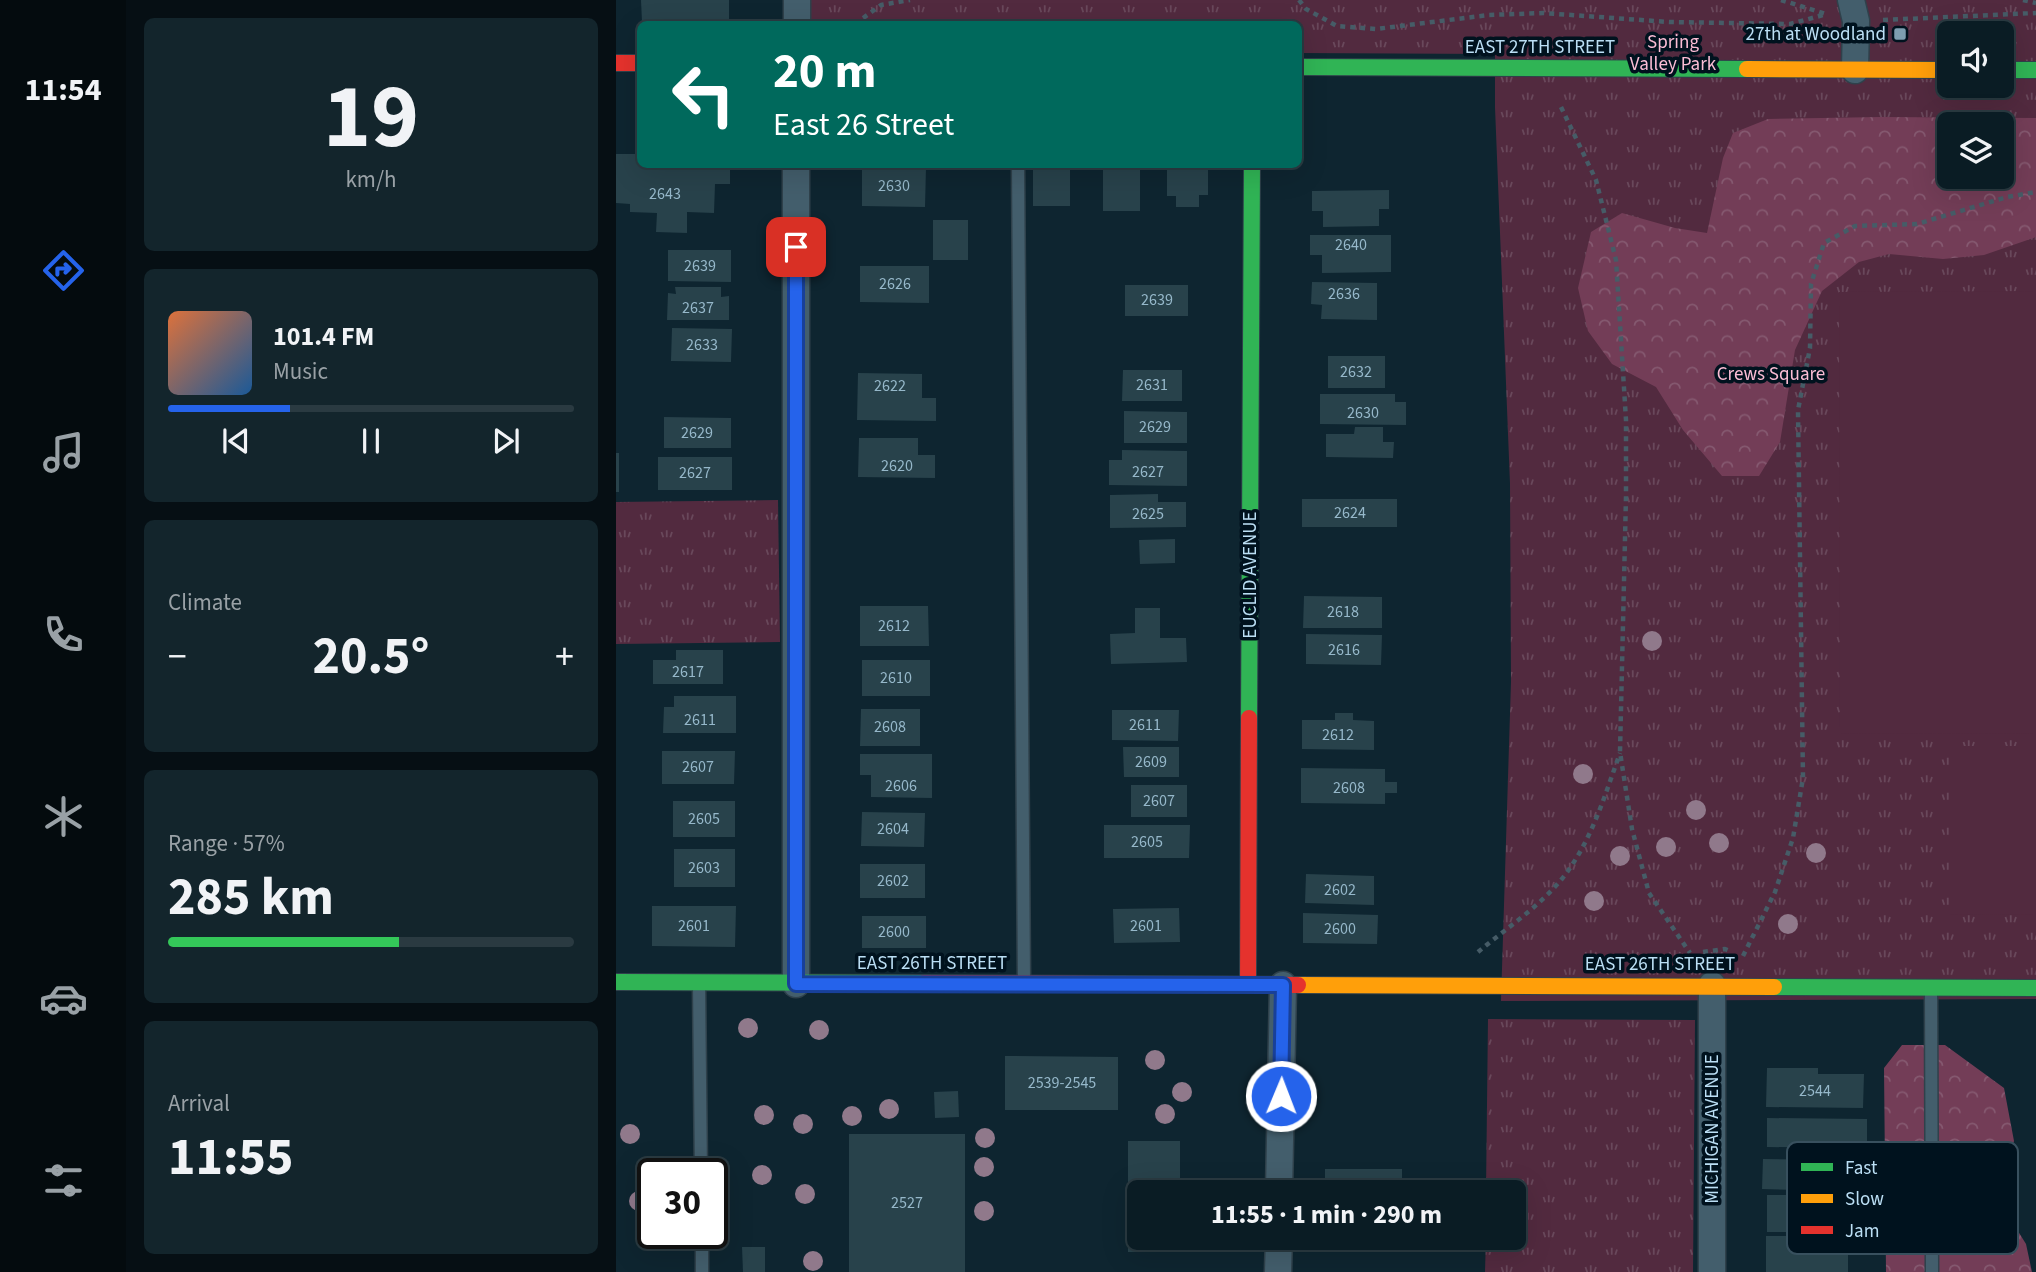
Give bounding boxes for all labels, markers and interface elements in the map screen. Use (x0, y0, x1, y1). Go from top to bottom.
place label: 27th at Woodland (1746, 21, 1886, 48)
map controls (1937, 21, 2014, 189)
button: sound (1937, 21, 2014, 98)
marker: 27th at Woodland (1892, 26, 1908, 42)
park label: Spring Valley Park (1630, 29, 1717, 78)
street label: EAST 27TH STREET (1465, 34, 1615, 61)
text: 20 m (773, 37, 877, 107)
icon: left (658, 49, 749, 140)
text: 19 (323, 53, 419, 182)
text: 11:54 (24, 67, 102, 113)
text: East 26 Street (773, 102, 954, 148)
button: layers (1937, 112, 2014, 189)
text: km/h (345, 163, 397, 196)
house number: 2630 (878, 175, 910, 197)
house number: 2643 (649, 183, 681, 205)
pin (766, 217, 826, 277)
icon: arrive (777, 228, 815, 266)
house number: 2640 (1335, 234, 1367, 256)
icon: directions (39, 246, 88, 295)
house number: 2639 (684, 255, 716, 277)
house number: 2626 (879, 273, 911, 295)
house number: 2636 (1328, 283, 1360, 305)
house number: 2639 (1141, 289, 1173, 311)
house number: 2637 (682, 297, 714, 319)
text: 101.4 FM (273, 318, 374, 355)
house number: 2633 (686, 334, 718, 356)
text: Music (273, 355, 328, 388)
house number: 2632 (1340, 361, 1372, 383)
park label: Crews Square (1717, 361, 1825, 388)
house number: 2631 (1136, 374, 1168, 396)
house number: 2622 (874, 375, 906, 397)
house number: 2630 (1347, 402, 1379, 424)
house number: 2629 (1139, 416, 1171, 438)
icon: previous (217, 422, 255, 460)
icon: pause (352, 422, 390, 460)
icon: next (487, 422, 525, 460)
house number: 2629 (681, 422, 713, 444)
icon: music (39, 428, 88, 477)
house number: 2620 (881, 455, 913, 477)
house number: 2627 (1132, 461, 1164, 483)
house number: 2627 (679, 462, 711, 484)
house number: 2624 (1334, 502, 1366, 524)
house number: 2625 (1132, 503, 1164, 525)
street label: EUCLID AVENUE (1237, 511, 1264, 639)
text: Climate (168, 586, 242, 619)
house number: 2618 (1327, 601, 1359, 623)
icon: phone (39, 610, 88, 659)
house number: 2612 (878, 615, 910, 637)
text: 20.5° (313, 620, 429, 694)
text: − (168, 630, 187, 684)
text: + (555, 630, 574, 684)
house number: 2616 (1328, 639, 1360, 661)
house number: 2617 (672, 661, 704, 683)
house number: 2610 (880, 667, 912, 689)
house number: 2611 (684, 709, 716, 731)
house number: 2611 (1129, 714, 1161, 736)
house number: 2608 (874, 716, 906, 738)
house number: 2612 (1322, 724, 1354, 746)
house number: 2609 (1135, 751, 1167, 773)
house number: 2607 (682, 756, 714, 778)
house number: 2606 (885, 775, 917, 797)
house number: 2608 (1333, 777, 1365, 799)
house number: 2607 (1143, 790, 1175, 812)
icon: climate (39, 792, 88, 841)
house number: 2605 (688, 808, 720, 830)
house number: 2604 (877, 818, 909, 840)
text: Range · 57% (168, 827, 285, 860)
house number: 2605 (1131, 831, 1163, 853)
house number: 2603 (688, 857, 720, 879)
text: 285 km (168, 861, 334, 935)
house number: 2602 (877, 870, 909, 892)
house number: 2602 (1324, 879, 1356, 901)
house number: 2601 (678, 915, 710, 937)
house number: 2601 (1130, 915, 1162, 937)
house number: 2600 (1324, 918, 1356, 940)
house number: 2600 (878, 921, 910, 943)
street label: EAST 26TH STREET (857, 950, 1007, 977)
street label: EAST 26TH STREET (1585, 951, 1735, 978)
icon: car (39, 974, 88, 1023)
street label: MICHIGAN AVENUE (1699, 1054, 1726, 1204)
position arrow (1244, 1059, 1318, 1133)
house number: 2539-2545 (1028, 1072, 1096, 1094)
house number: 2544 (1799, 1080, 1831, 1102)
text: Arrival (168, 1087, 230, 1120)
text: 11:55 (168, 1121, 293, 1195)
legend (1787, 1142, 2018, 1254)
text: Fast (1845, 1155, 1878, 1182)
icon: filters (39, 1156, 88, 1205)
speed limit sign: 30 (637, 1158, 728, 1249)
text: Slow (1845, 1186, 1884, 1213)
house number: 2527 (891, 1192, 923, 1214)
text: 11:55 · 1 min · 290 m (1211, 1196, 1442, 1233)
text: Jam (1845, 1218, 1879, 1245)

